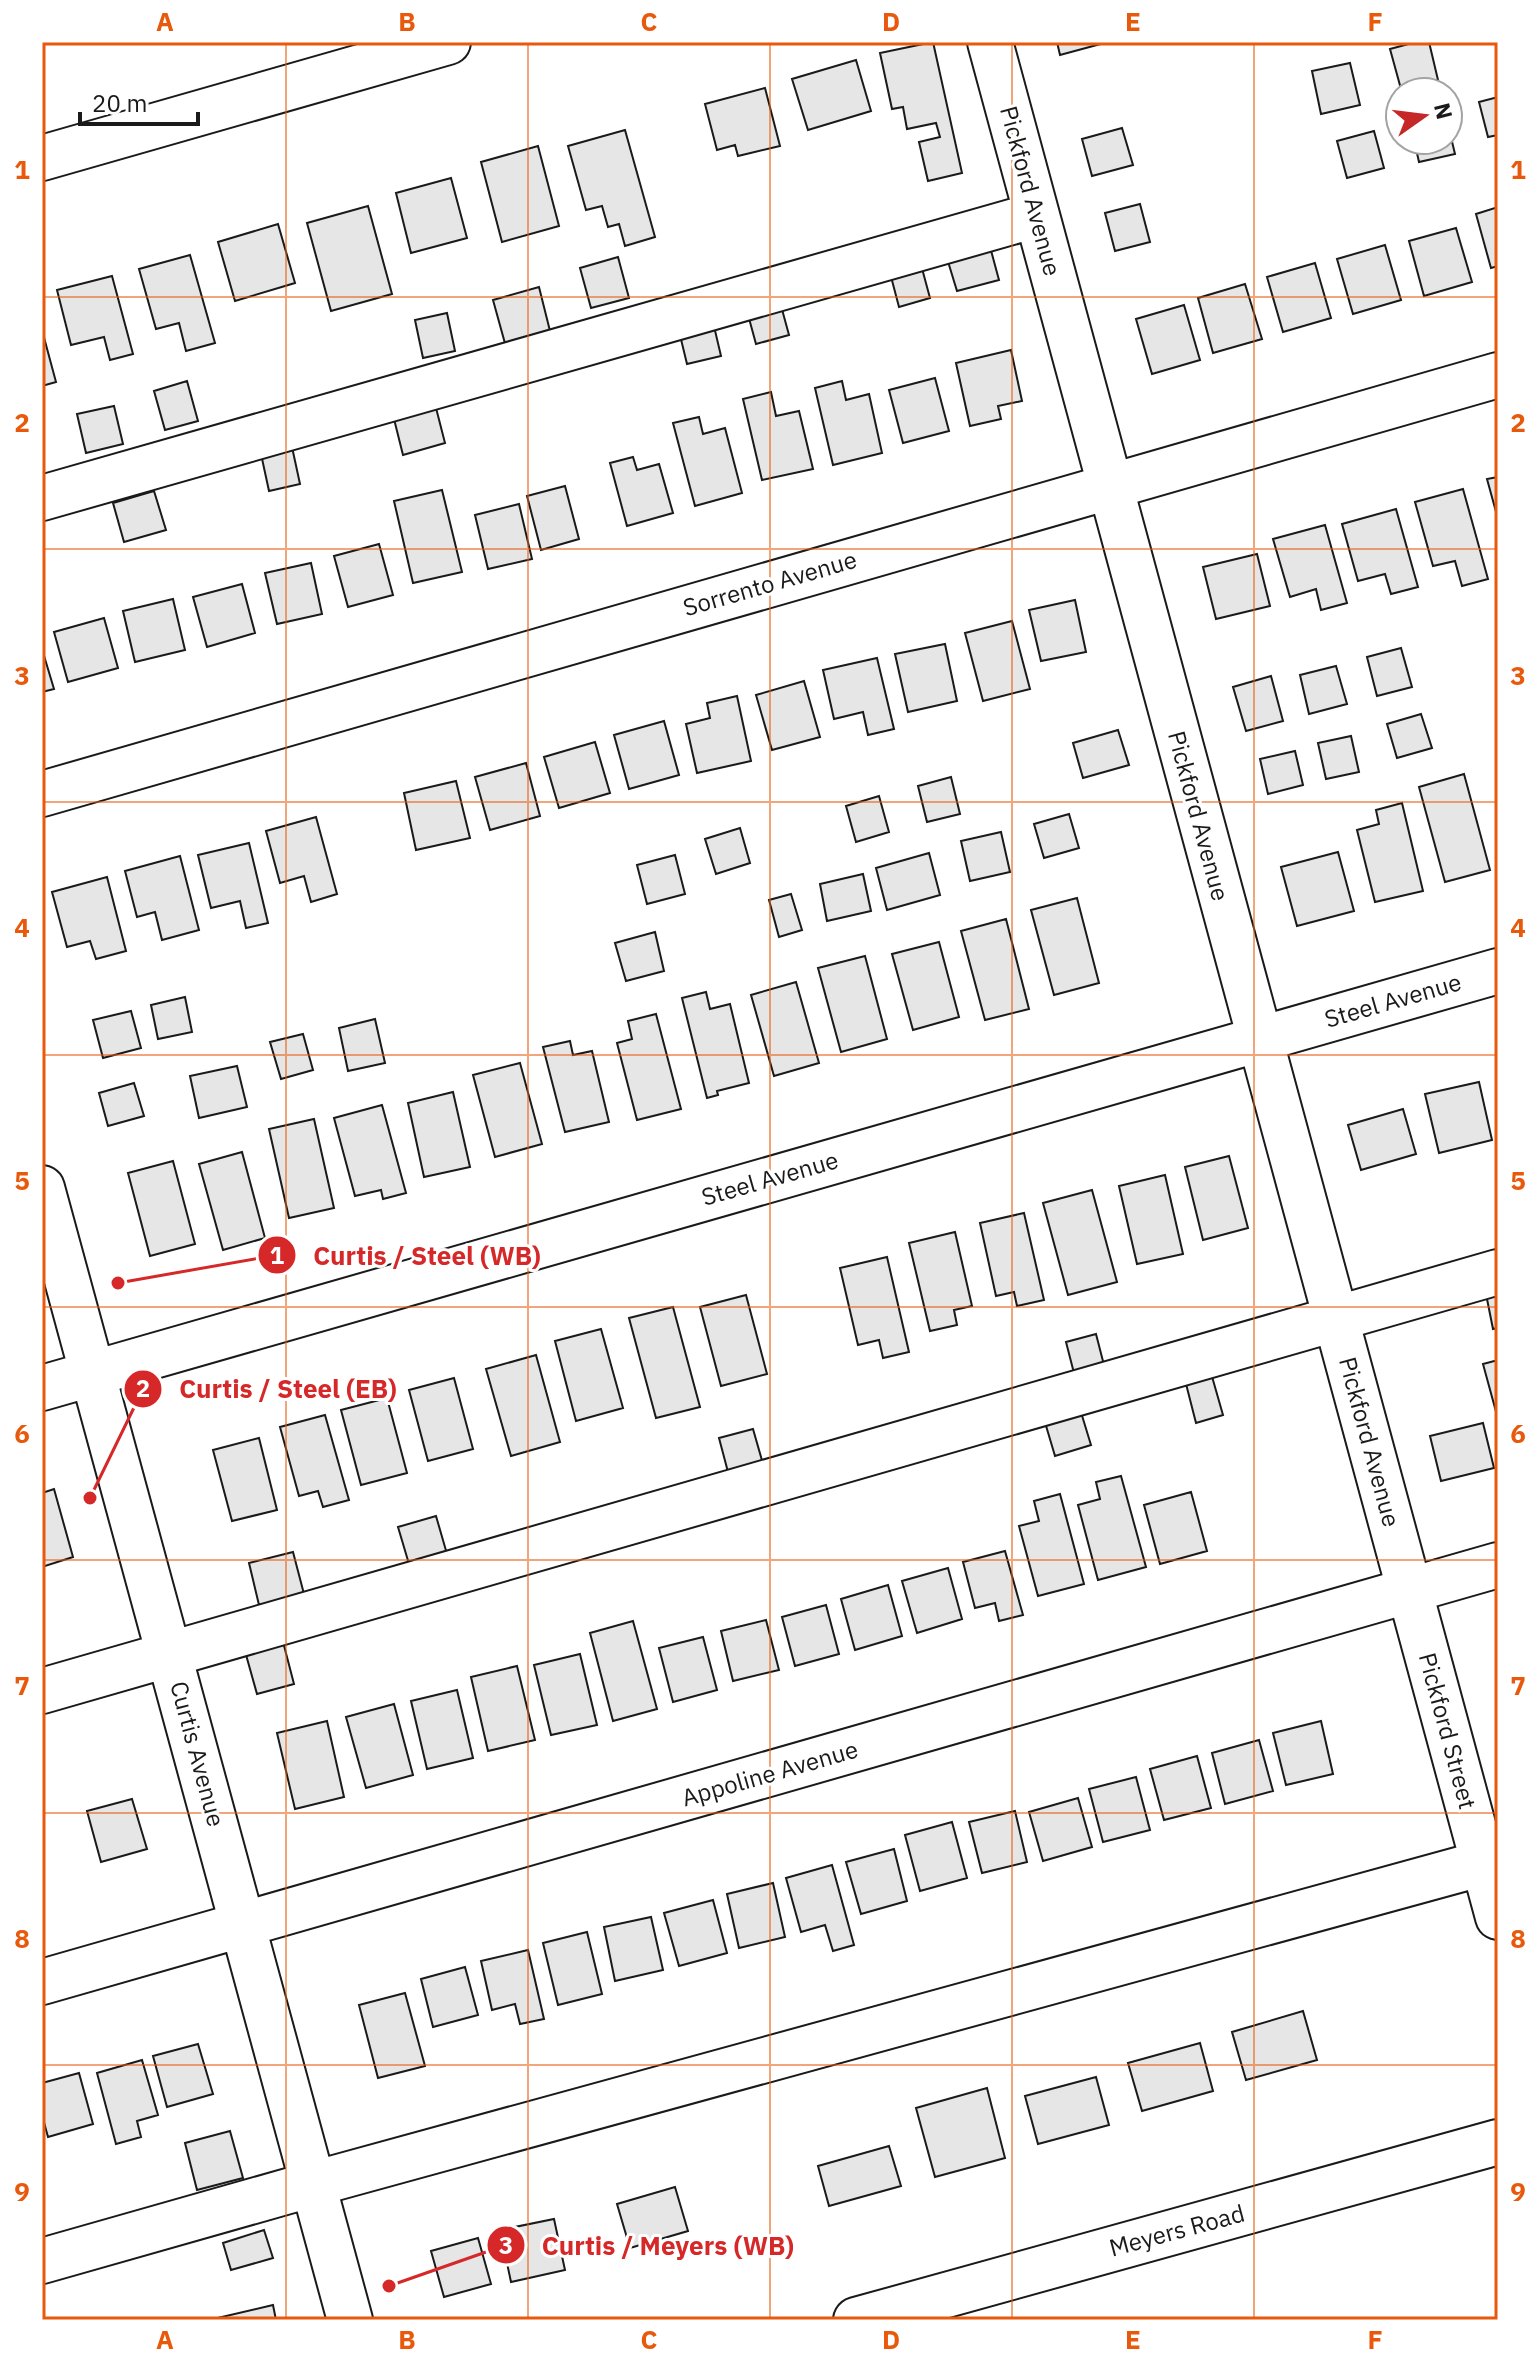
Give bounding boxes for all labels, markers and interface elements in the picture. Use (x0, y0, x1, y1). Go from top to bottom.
text: A (156, 4, 174, 38)
text: B (398, 4, 416, 38)
text: C (641, 4, 658, 38)
text: D (882, 4, 900, 38)
text: E (1125, 4, 1141, 38)
text: F (1367, 4, 1383, 38)
scale bar (80, 76, 198, 126)
north arrow (1384, 76, 1464, 156)
text: 20 m (92, 87, 147, 119)
text: N (1428, 100, 1460, 122)
street label: Pickford Avenue (993, 102, 1069, 279)
text: 1 (14, 152, 30, 186)
text: 1 (1510, 152, 1526, 186)
text: 2 (14, 405, 30, 439)
text: 2 (1510, 405, 1526, 439)
street label: Sorrento Avenue (679, 543, 860, 623)
text: 3 (14, 658, 30, 692)
text: 3 (1510, 658, 1526, 692)
street label: Pickford Avenue (1161, 727, 1237, 904)
text: 4 (14, 910, 30, 944)
text: 4 (1510, 910, 1526, 944)
street label: Steel Avenue (1321, 965, 1465, 1035)
street label: Steel Avenue (698, 1143, 842, 1213)
text: 5 (14, 1163, 30, 1197)
text: 5 (1510, 1163, 1526, 1197)
callout: Curtis / Steel (WB) (257, 1230, 557, 1280)
text: Curtis / Steel (WB) (313, 1238, 541, 1272)
text: 1 (270, 1239, 284, 1271)
street label: Pickford Avenue (1332, 1353, 1408, 1530)
callout: Curtis / Steel (EB) (123, 1364, 413, 1414)
text: Curtis / Steel (EB) (179, 1371, 397, 1405)
text: 2 (136, 1372, 150, 1404)
text: 6 (14, 1416, 30, 1450)
text: 6 (1510, 1416, 1526, 1450)
street label: Pickford Street (1412, 1649, 1484, 1812)
text: 7 (14, 1668, 30, 1702)
text: 7 (1510, 1668, 1526, 1702)
street label: Curtis Avenue (163, 1677, 233, 1830)
street label: Appoline Avenue (678, 1733, 862, 1813)
text: 8 (14, 1921, 30, 1955)
text: 8 (1510, 1921, 1526, 1955)
text: 9 (14, 2174, 30, 2208)
text: 9 (1510, 2174, 1526, 2208)
street label: Meyers Road (1106, 2197, 1248, 2263)
callout: Curtis / Meyers (WB) (486, 2220, 810, 2270)
text: Curtis / Meyers (WB) (542, 2228, 794, 2262)
text: 3 (499, 2229, 513, 2261)
text: A (156, 2322, 174, 2356)
text: B (398, 2322, 416, 2356)
text: C (641, 2322, 658, 2356)
text: D (882, 2322, 900, 2356)
text: E (1125, 2322, 1141, 2356)
text: F (1367, 2322, 1383, 2356)

